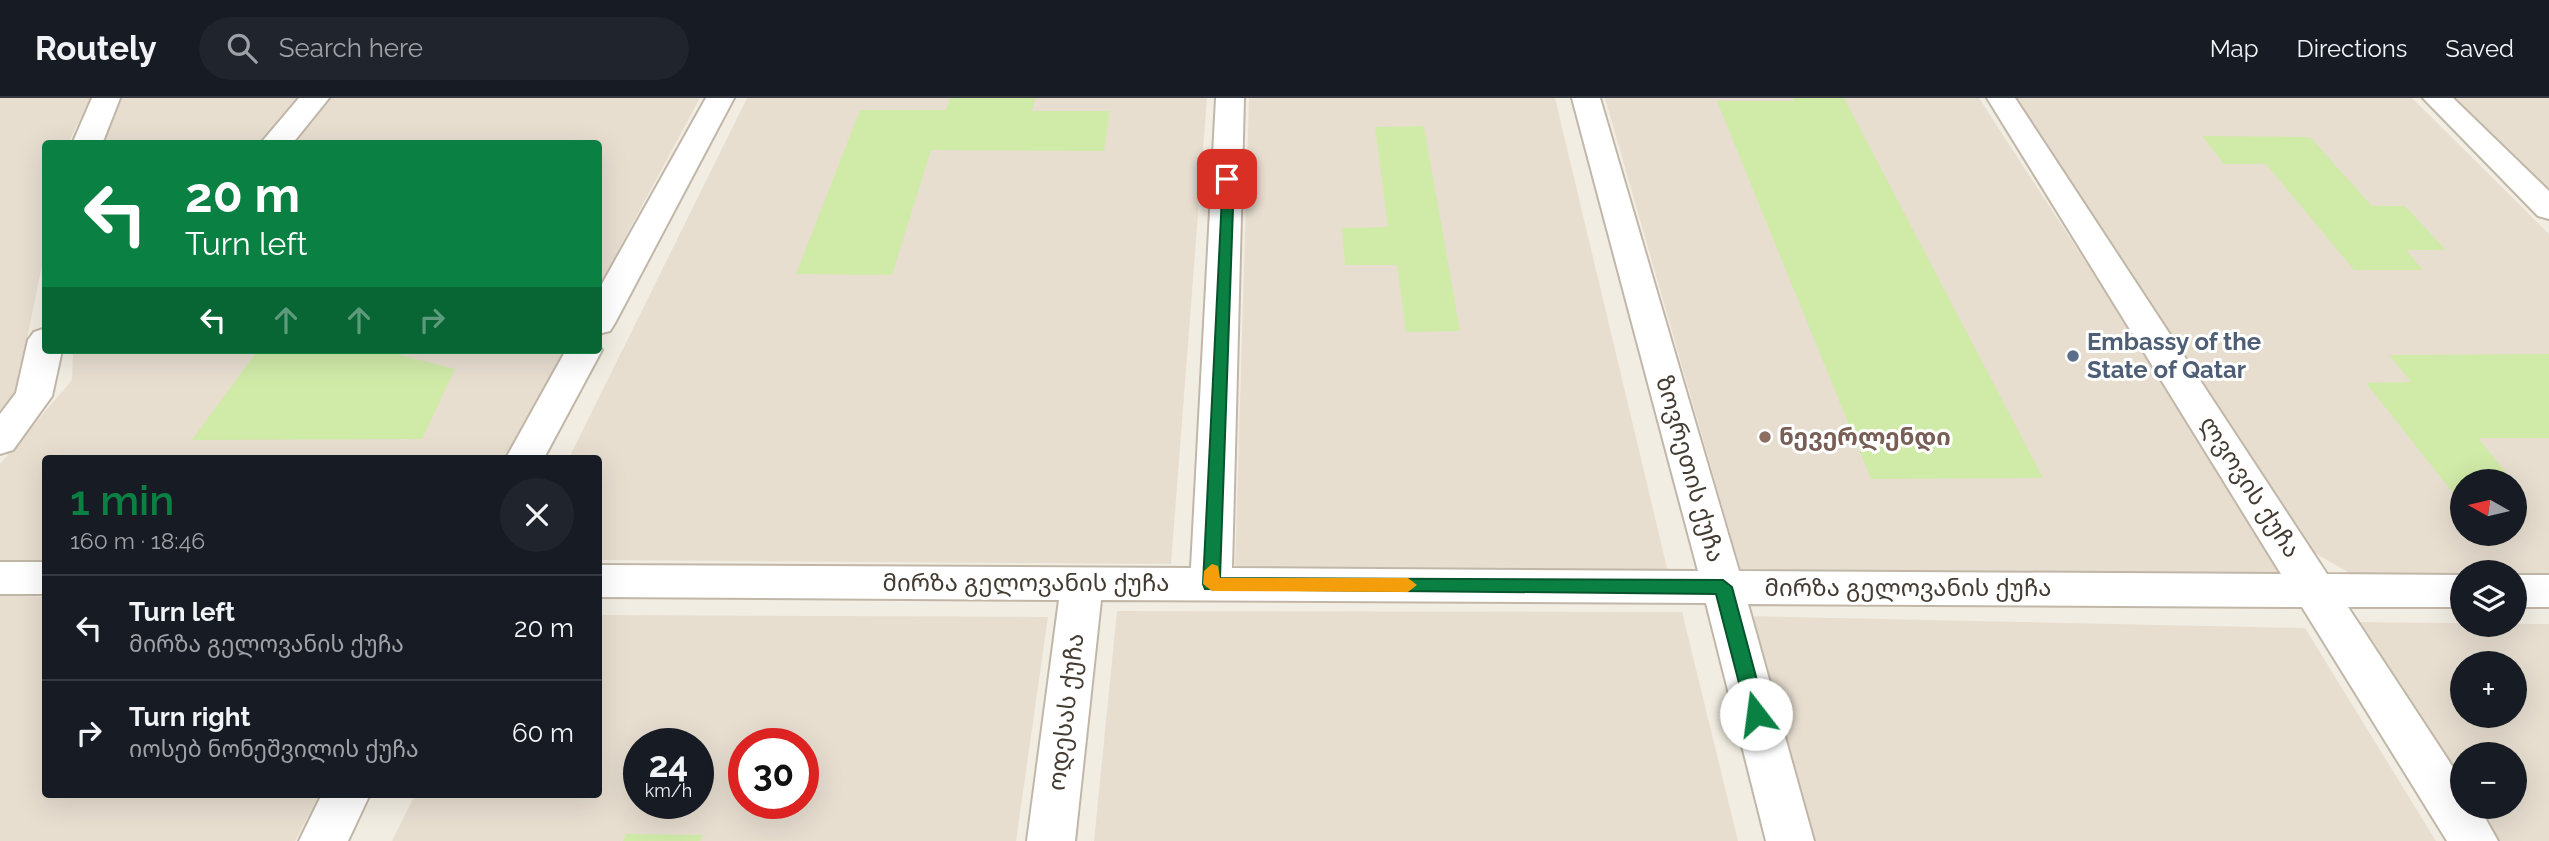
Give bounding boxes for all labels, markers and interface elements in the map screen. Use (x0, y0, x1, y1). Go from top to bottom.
search box (199, 17, 689, 80)
text: Routely (35, 29, 157, 68)
icon: search (223, 29, 261, 67)
text: Search here (279, 33, 423, 63)
text: Map (2210, 34, 2259, 63)
text: Directions (2297, 34, 2407, 63)
text: Saved (2445, 34, 2514, 63)
pin (1197, 149, 1257, 209)
icon: arrive (1208, 160, 1246, 198)
text: 20 m (185, 166, 300, 223)
icon: left (70, 168, 161, 259)
text: Turn left (185, 225, 307, 262)
icon: left (194, 301, 232, 339)
icon: ahead (267, 301, 305, 339)
icon: ahead (340, 301, 378, 339)
icon: right (413, 301, 451, 339)
place label: Embassy of the State of Qatar (2087, 327, 2261, 384)
marker: Embassy of the State of Qatar (2065, 348, 2081, 364)
street label: ზოვრეთის ქუჩა (1650, 372, 1731, 565)
street label: ლვოვის ქუჩა (2194, 411, 2307, 563)
place label: ნევერლენდი (1779, 422, 1951, 452)
marker: ნევერლენდი (1757, 429, 1773, 445)
north arrow (2450, 469, 2527, 546)
map controls (2450, 469, 2527, 819)
text: 1 min (70, 476, 174, 525)
button: close (500, 478, 574, 552)
text: 160 m · 18:46 (70, 527, 205, 554)
button: layers (2450, 560, 2527, 637)
street label: მირზა გელოვანის ქუჩა (883, 568, 1169, 597)
street label: მირზა გელოვანის ქუჩა (1765, 573, 2051, 602)
text: Turn left (129, 597, 235, 627)
icon: left (70, 609, 108, 647)
text: 20 m (514, 613, 574, 643)
text: მირზა გელოვანის ქუჩა (129, 630, 404, 657)
street label: ოდესას ქუჩა (1041, 632, 1090, 792)
button: + (2450, 651, 2527, 728)
position arrow (1719, 677, 1793, 751)
text: Turn right (129, 702, 250, 732)
icon: right (70, 714, 108, 752)
text: 60 m (512, 718, 574, 748)
speed limit sign: 30 (728, 728, 819, 819)
text: იოსებ ნონეშვილის ქუჩა (129, 735, 419, 762)
button: − (2450, 742, 2527, 819)
text: 24 (649, 744, 688, 785)
text: km/h (645, 780, 692, 801)

